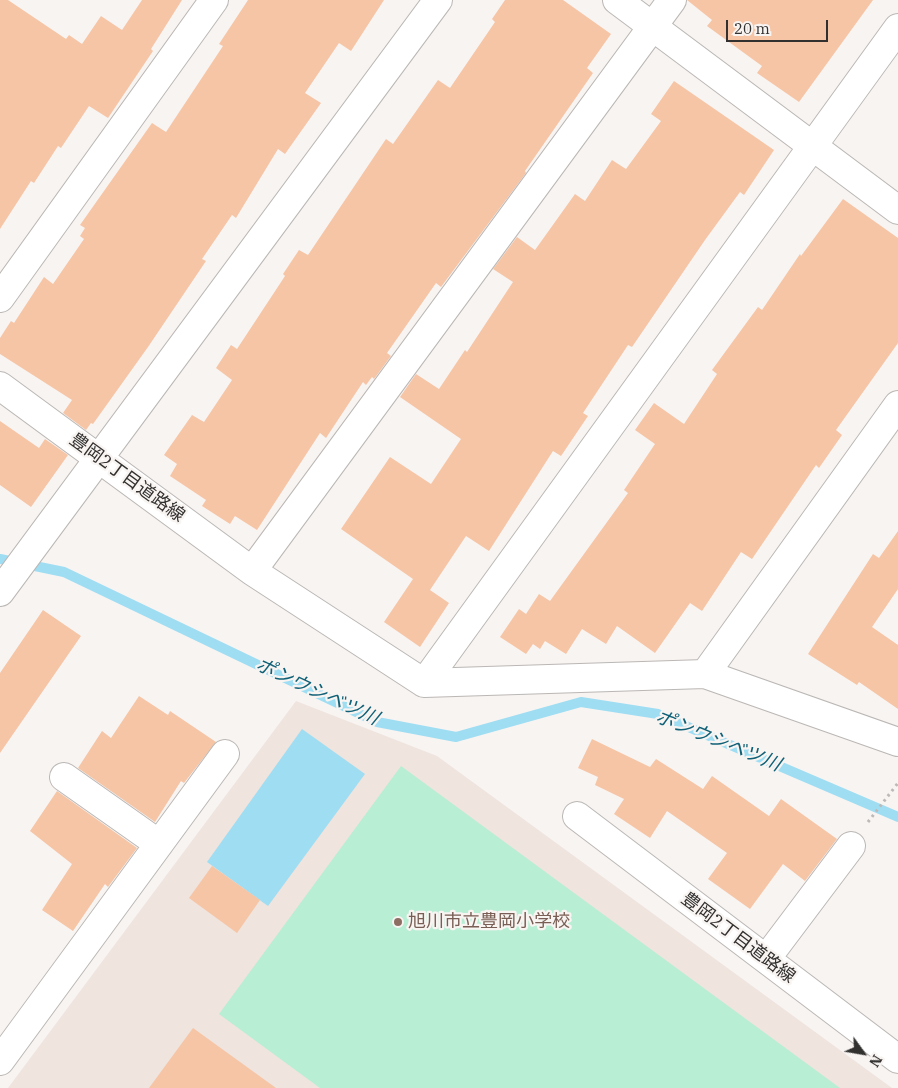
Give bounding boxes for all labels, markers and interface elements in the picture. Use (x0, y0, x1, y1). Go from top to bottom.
scale bar (728, 10, 830, 42)
text: 20 m (734, 19, 770, 38)
street label: 豊岡2丁目道路線 (65, 429, 189, 527)
water label: ポンウシベツ川 (252, 654, 382, 730)
water label: ポンウシベツ川 (652, 706, 784, 776)
street label: 豊岡2丁目道路線 (677, 888, 799, 988)
place label: 旭川市立豊岡小学校 (408, 911, 570, 933)
marker: 旭川市立豊岡小学校 (392, 916, 404, 928)
north arrow (838, 1028, 888, 1078)
text: N (865, 1051, 886, 1070)

